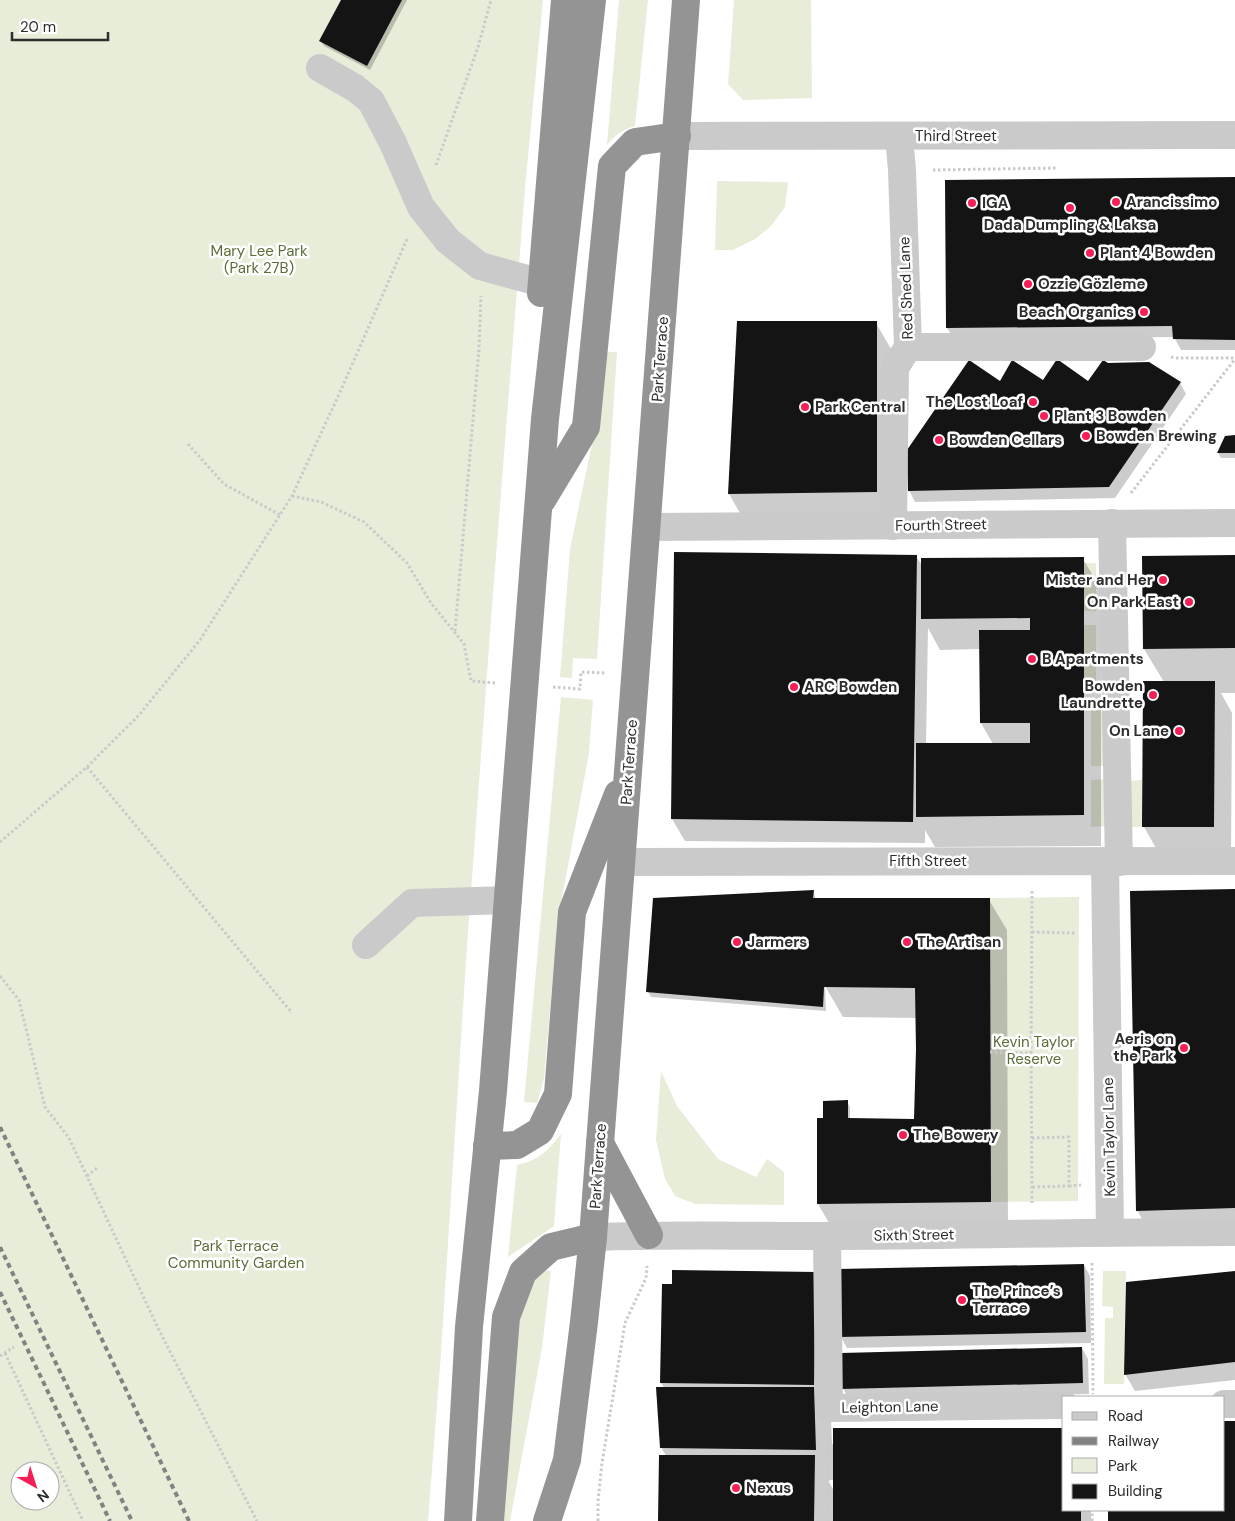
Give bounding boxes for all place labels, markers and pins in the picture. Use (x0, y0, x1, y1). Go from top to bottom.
place label: Arancissimo (1126, 192, 1217, 212)
place label: IGA (982, 193, 1009, 213)
marker: Arancissimo (1110, 196, 1122, 208)
marker: IGA (966, 197, 978, 209)
marker: Dada Dumpling & Laksa (1064, 202, 1076, 214)
place label: Dada Dumpling & Laksa (984, 215, 1156, 235)
place label: Plant 4 Bowden (1100, 243, 1213, 263)
marker: Plant 4 Bowden (1084, 247, 1096, 259)
place label: Ozzie Gözleme (1038, 274, 1145, 294)
marker: Ozzie Gözleme (1022, 278, 1034, 290)
place label: Beach Organics (1019, 302, 1134, 322)
marker: Beach Organics (1138, 306, 1150, 318)
place label: The Lost Loaf (926, 392, 1023, 412)
marker: The Lost Loaf (1027, 396, 1039, 408)
place label: Park Central (815, 397, 906, 417)
marker: Park Central (799, 401, 811, 413)
place label: Plant 3 Bowden (1054, 406, 1166, 426)
marker: Plant 3 Bowden (1038, 410, 1050, 422)
place label: Bowden Brewing (1096, 426, 1217, 446)
place label: Bowden Cellars (949, 430, 1062, 450)
marker: Bowden Brewing (1080, 430, 1092, 442)
marker: Bowden Cellars (933, 434, 945, 446)
place label: Mister and Her (1046, 570, 1153, 590)
marker: Mister and Her (1157, 574, 1169, 586)
place label: On Park East (1087, 592, 1179, 612)
marker: On Park East (1183, 596, 1195, 608)
place label: B Apartments (1042, 649, 1144, 669)
marker: B Apartments (1026, 653, 1038, 665)
place label: Bowden Laundrette (1061, 676, 1143, 713)
place label: ARC Bowden (804, 677, 897, 697)
marker: ARC Bowden (788, 681, 800, 693)
marker: Bowden Laundrette (1147, 689, 1159, 701)
place label: On Lane (1109, 721, 1169, 741)
marker: On Lane (1173, 725, 1185, 737)
place label: Jarmers (747, 932, 807, 952)
place label: The Artisan (917, 932, 1001, 952)
marker: Jarmers (731, 936, 743, 948)
marker: The Artisan (901, 936, 913, 948)
place label: Aeris on the Park (1113, 1029, 1174, 1066)
marker: Aeris on the Park (1178, 1042, 1190, 1054)
place label: The Bowery (913, 1125, 999, 1145)
marker: The Bowery (897, 1129, 909, 1141)
place label: The Prince’s Terrace (972, 1281, 1061, 1318)
marker: The Prince’s Terrace (956, 1294, 968, 1306)
place label: Nexus (746, 1478, 791, 1498)
marker: Nexus (730, 1482, 742, 1494)

